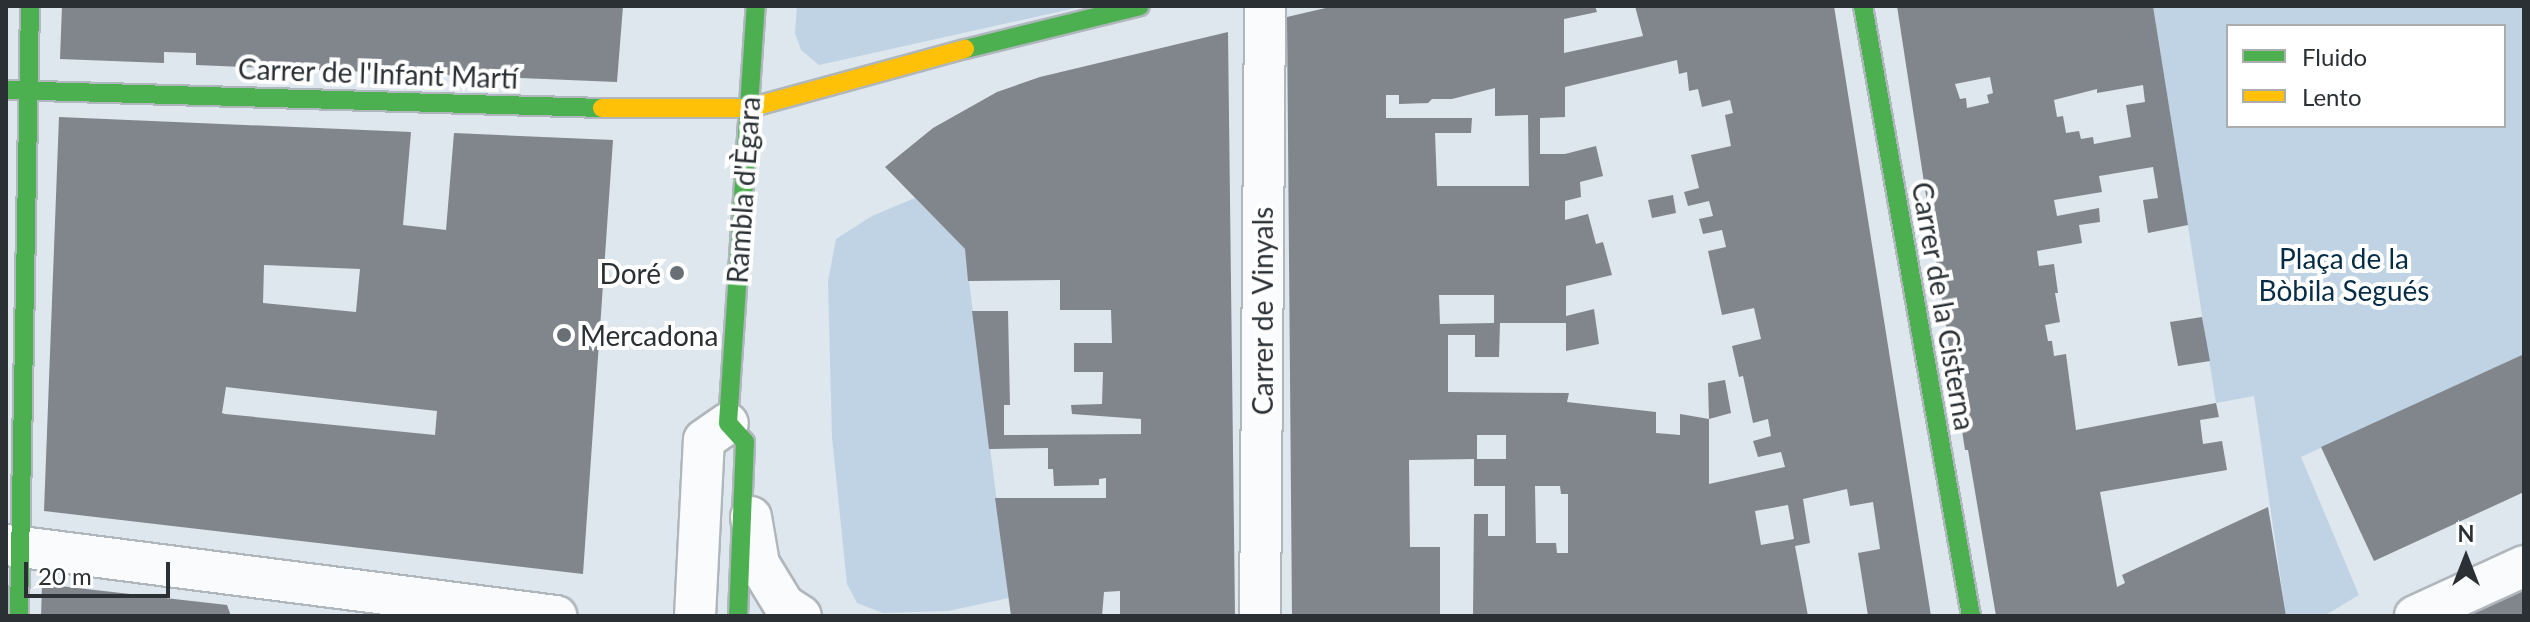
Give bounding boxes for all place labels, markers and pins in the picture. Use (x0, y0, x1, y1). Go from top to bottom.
place label: Doré (600, 256, 661, 290)
marker: Doré (668, 264, 686, 282)
place label: Mercadona (580, 318, 718, 352)
marker: Mercadona (555, 326, 573, 344)

